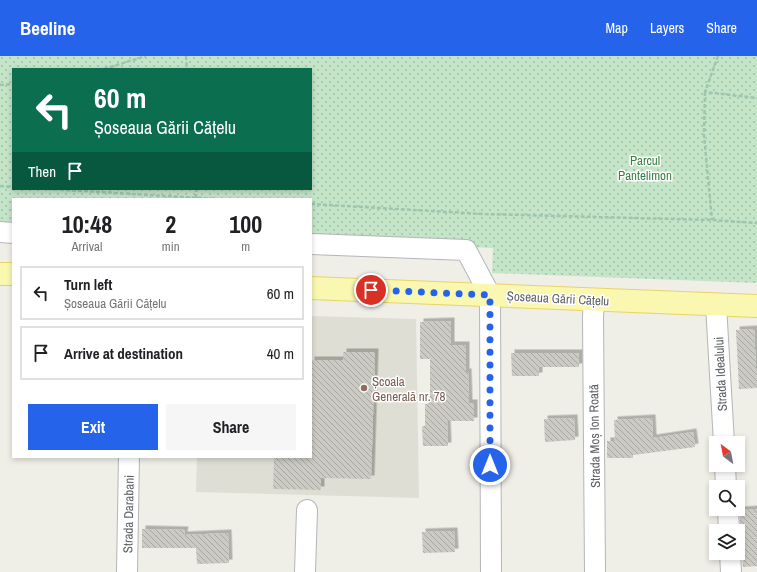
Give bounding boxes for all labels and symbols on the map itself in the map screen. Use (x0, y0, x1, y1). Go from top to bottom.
park label: Parcul Pantelimon (618, 152, 672, 184)
pin (354, 273, 388, 307)
street label: Șoseaua Gării Cățelu (506, 287, 610, 310)
street label: Strada Idealului (710, 336, 731, 412)
place label: Școala Generală nr. 78 (372, 373, 446, 405)
marker: Școala Generală nr. 78 (359, 383, 369, 393)
street label: Strada Moș Ion Roată (585, 384, 604, 488)
north arrow (709, 436, 745, 472)
position arrow (469, 444, 511, 486)
street label: Strada Darabani (119, 475, 138, 553)

